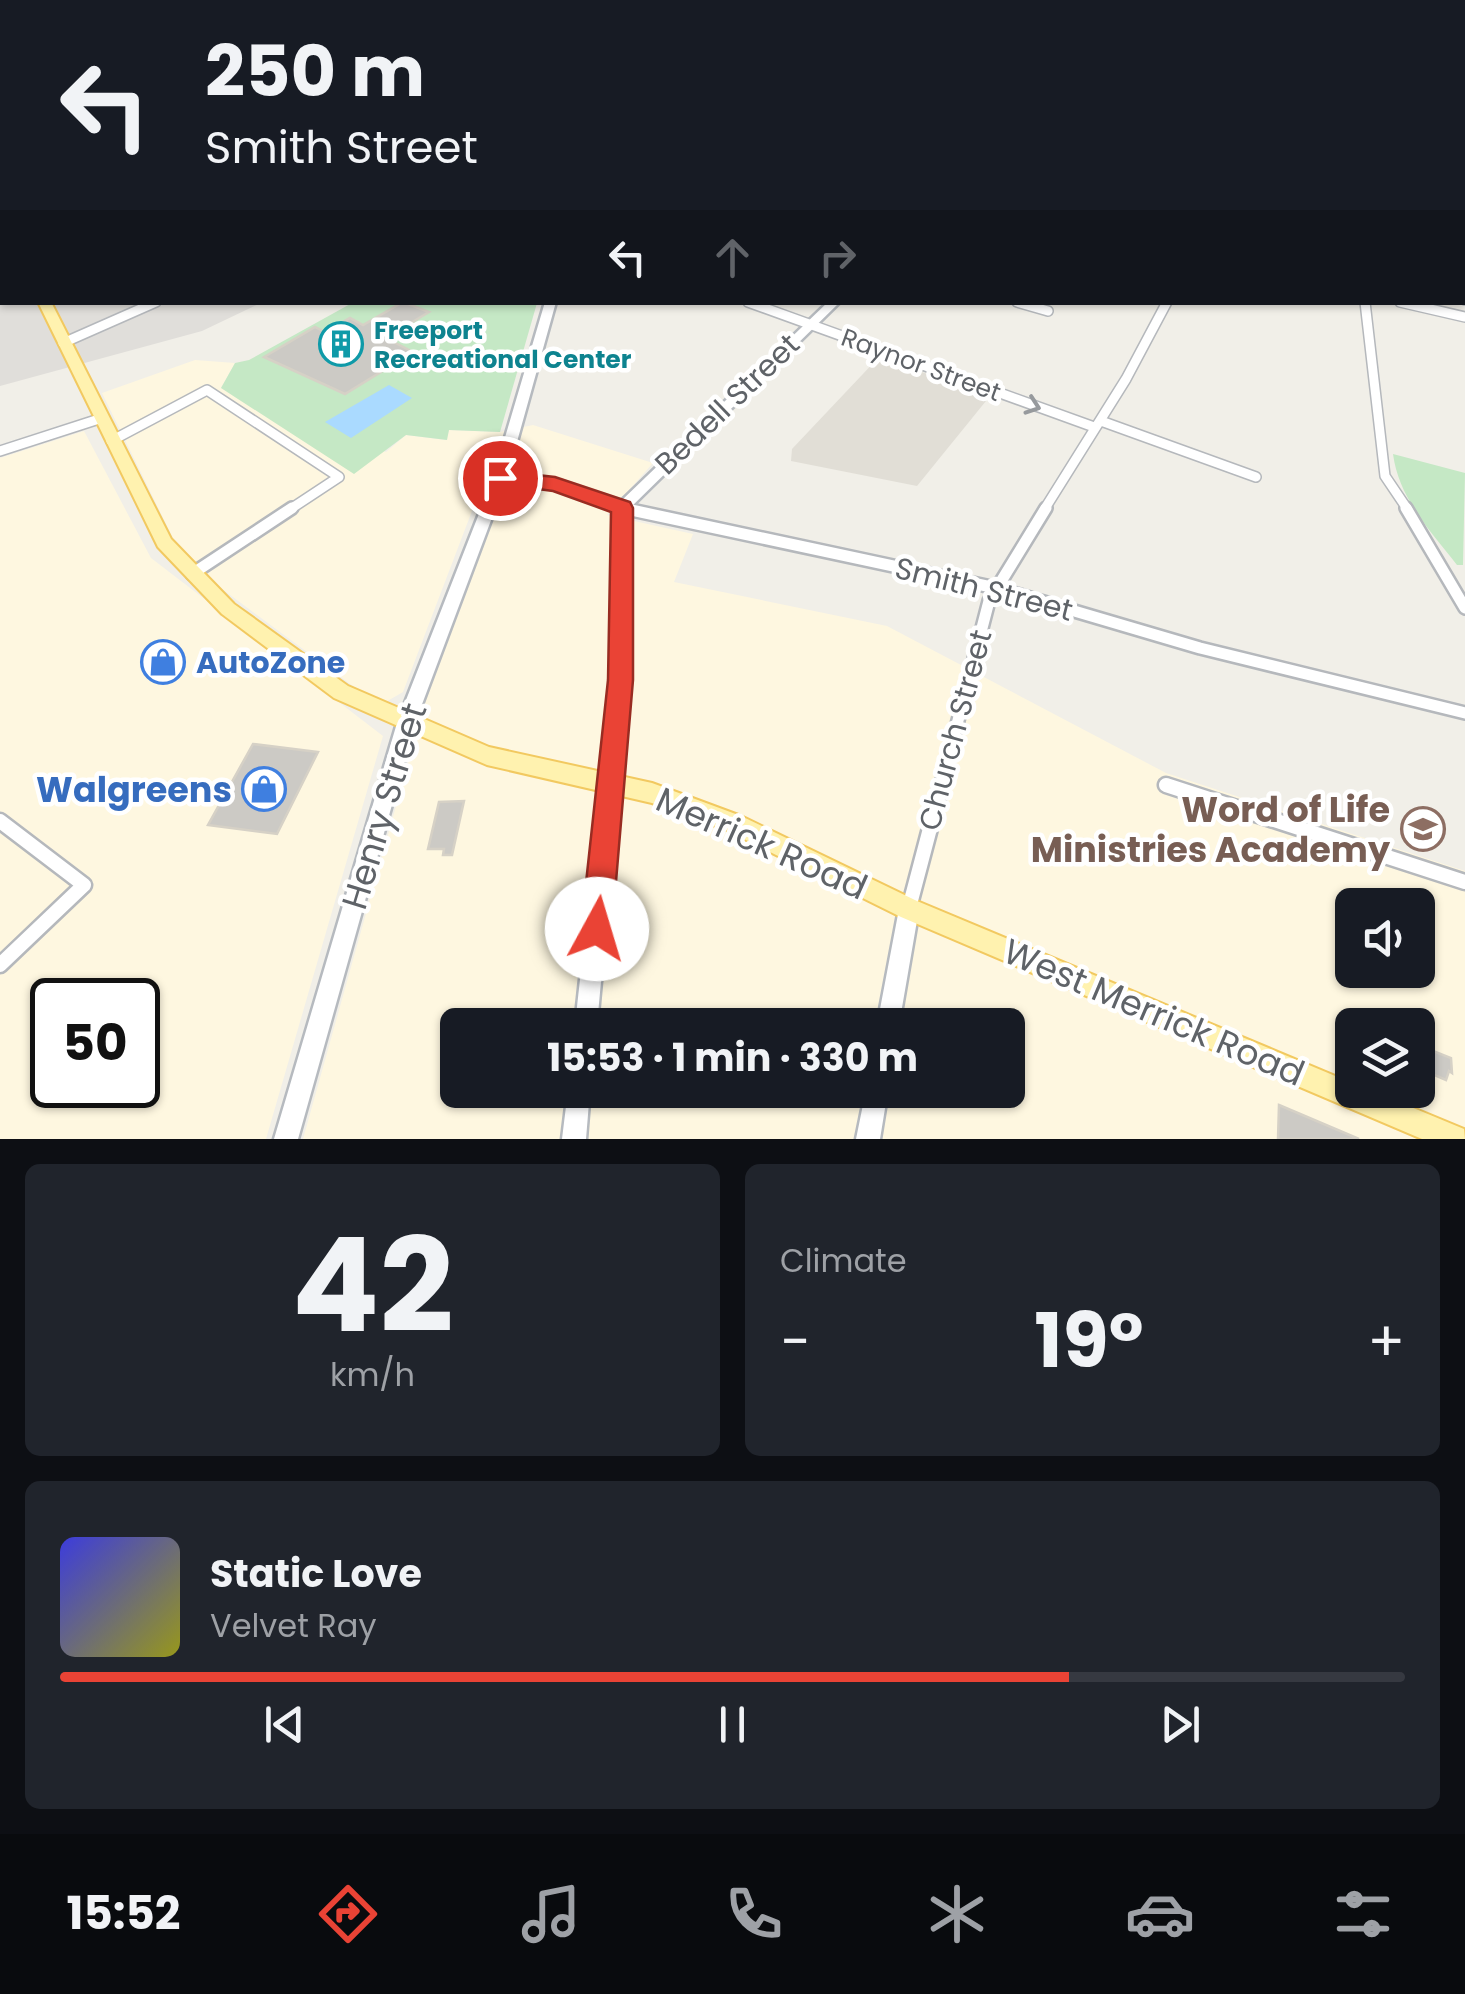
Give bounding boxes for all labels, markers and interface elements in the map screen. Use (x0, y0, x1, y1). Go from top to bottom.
text: 250 m (205, 22, 425, 121)
icon: left (40, 40, 170, 170)
text: Smith Street (205, 116, 478, 179)
icon: left (600, 230, 655, 285)
icon: ahead (705, 230, 760, 285)
icon: right (810, 230, 865, 285)
place label: Freeport Recreational Center (374, 313, 632, 377)
street label: Raynor Street (836, 320, 1006, 410)
building icon: Freeport Recreational Center (318, 321, 364, 367)
street label: Bedell Street (645, 324, 809, 484)
one-way arrow (1023, 394, 1040, 414)
pin (458, 436, 543, 521)
icon: arrive (473, 451, 528, 506)
street label: Smith Street (891, 546, 1077, 632)
street label: Church Street (908, 625, 1002, 835)
shop icon: AutoZone (140, 639, 186, 685)
place label: AutoZone (196, 641, 345, 684)
street label: Henry Street (329, 697, 439, 915)
place label: Walgreens (36, 765, 232, 814)
shop icon: Walgreens (241, 766, 287, 812)
street label: Merrick Road (649, 775, 875, 911)
place label: Word of Life Ministries Academy (1031, 785, 1391, 874)
school or university icon: Word of Life Ministries Academy (1400, 806, 1446, 852)
position arrow (545, 877, 649, 981)
map controls (1335, 888, 1435, 1108)
button: sound (1335, 888, 1435, 988)
street label: West Merrick Road (996, 926, 1312, 1098)
speed limit sign: 50 (30, 978, 160, 1108)
button: layers (1335, 1008, 1435, 1108)
text: 15:53 · 1 min · 330 m (547, 1031, 918, 1084)
text: 42 (291, 1194, 454, 1377)
text: Climate (780, 1238, 907, 1283)
text: 19° (1034, 1288, 1143, 1393)
text: − (780, 1303, 810, 1380)
text: + (1367, 1303, 1405, 1380)
text: km/h (330, 1352, 415, 1397)
text: Static Love (210, 1547, 422, 1600)
text: Velvet Ray (210, 1603, 376, 1648)
icon: previous (257, 1697, 312, 1752)
icon: pause (705, 1697, 760, 1752)
icon: next (1153, 1697, 1208, 1752)
icon: directions (313, 1879, 383, 1949)
icon: music (516, 1879, 586, 1949)
icon: phone (719, 1879, 789, 1949)
icon: climate (922, 1879, 992, 1949)
icon: car (1125, 1879, 1195, 1949)
icon: filters (1328, 1879, 1398, 1949)
text: 15:52 (67, 1882, 180, 1945)

